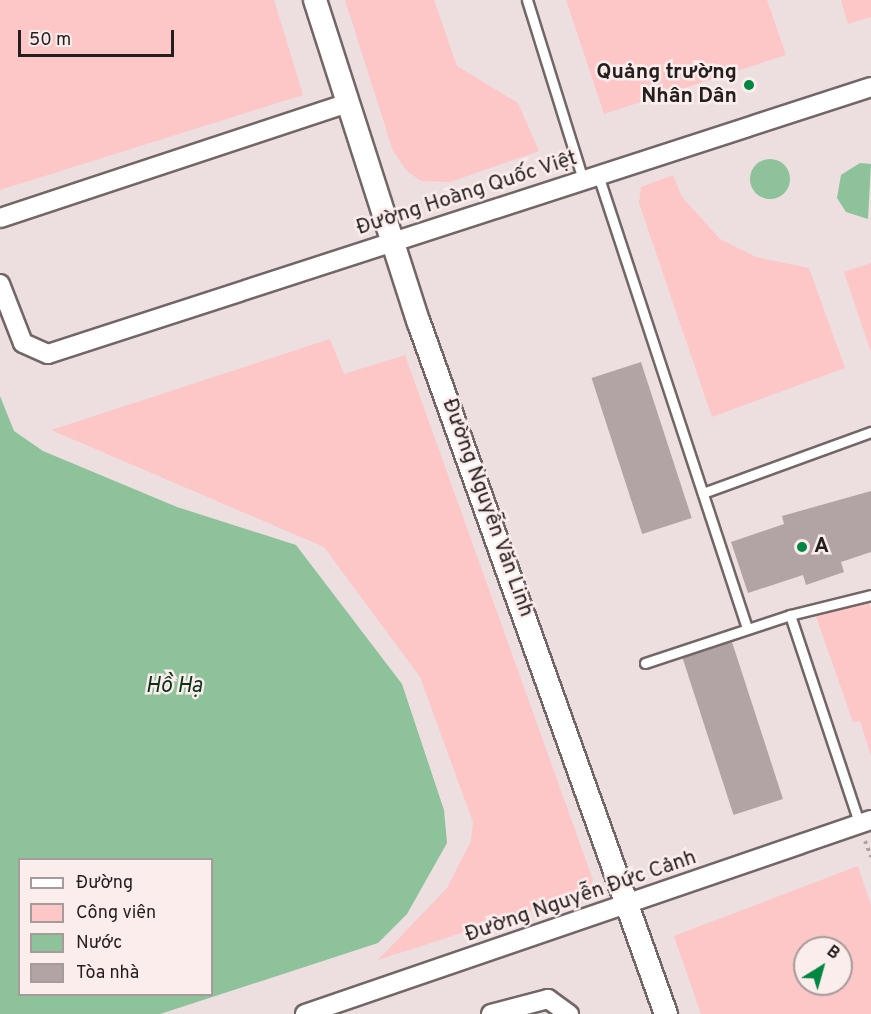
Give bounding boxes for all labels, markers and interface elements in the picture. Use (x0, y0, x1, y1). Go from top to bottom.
scale bar (21, 18, 177, 56)
text: 50 m (29, 29, 71, 52)
place label: Quảng trường Nhân Dân (596, 60, 737, 110)
marker: Quảng trường Nhân Dân (742, 78, 756, 92)
street label: Đường Hoàng Quốc Việt (353, 146, 581, 242)
street label: Đường Nguyễn Văn Linh (436, 395, 538, 621)
place label: A (814, 534, 829, 560)
marker: A (795, 540, 809, 554)
water label: Hồ Hạ (146, 674, 202, 700)
street label: Đường Nguyễn Đức Cảnh (462, 846, 700, 948)
legend (18, 858, 213, 996)
text: Đường (76, 872, 133, 895)
text: Công viên (76, 902, 156, 925)
text: Nước (76, 932, 122, 955)
north arrow (793, 936, 853, 996)
text: B (822, 942, 843, 965)
text: Tòa nhà (76, 962, 139, 985)

